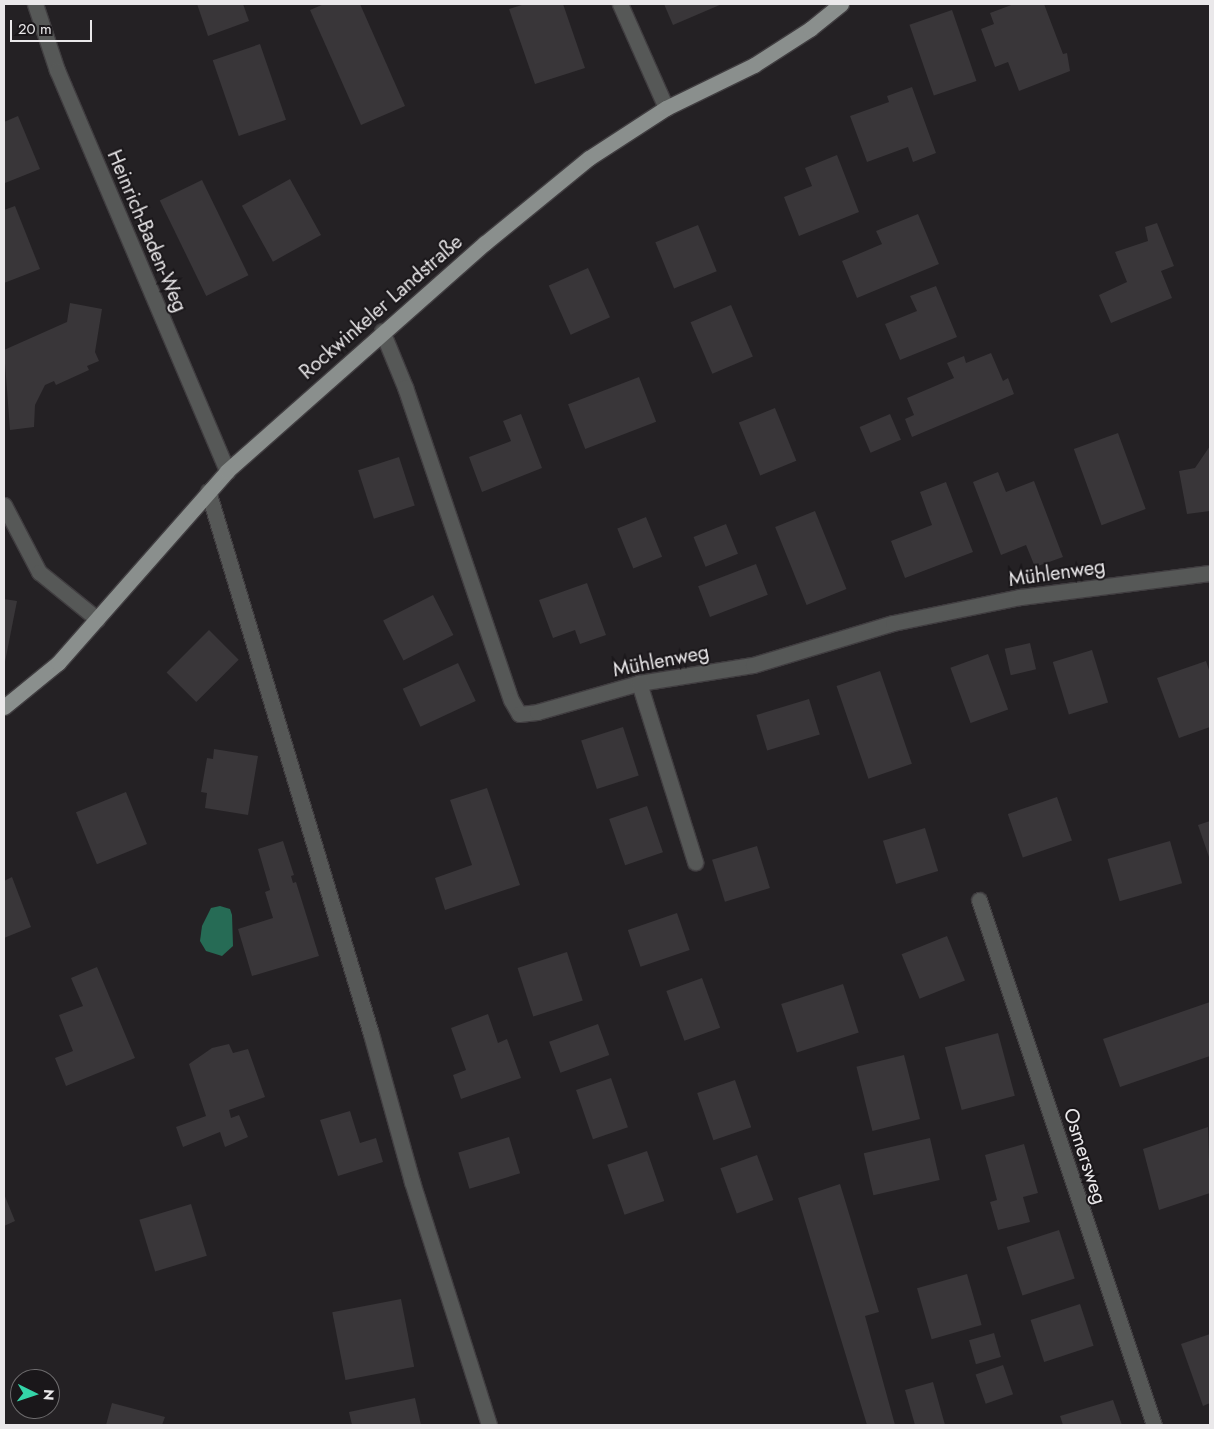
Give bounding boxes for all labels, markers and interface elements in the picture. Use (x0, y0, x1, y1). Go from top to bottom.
scale bar (12, 10, 95, 42)
text: 20 m (18, 18, 52, 40)
street label: Heinrich-Baden-Weg (102, 146, 192, 316)
street label: Rockwinkeler Landstraße (295, 230, 467, 384)
street label: Mühlenweg (1007, 554, 1107, 592)
street label: Mühlenweg (611, 640, 711, 682)
street label: Osmersweg (1058, 1105, 1112, 1207)
north arrow (10, 1369, 60, 1419)
text: N (39, 1389, 59, 1401)

